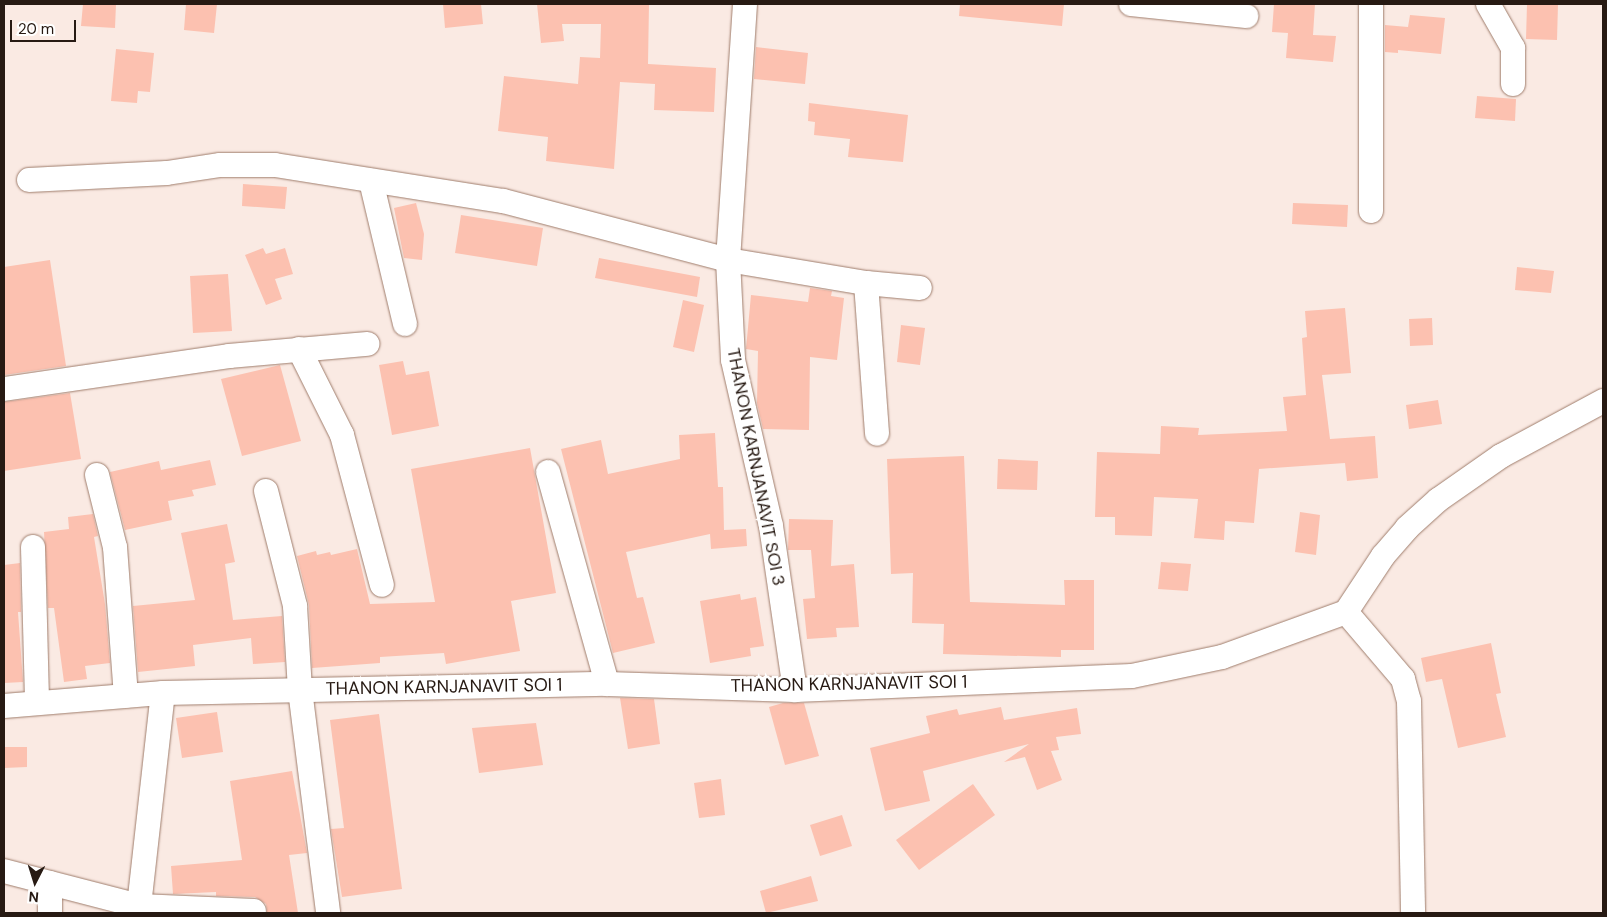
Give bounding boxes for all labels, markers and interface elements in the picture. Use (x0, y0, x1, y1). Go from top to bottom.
scale bar (12, 10, 79, 42)
text: 20 m (18, 19, 54, 39)
street label: THANON KARNJANAVIT SOI 3 (722, 346, 790, 588)
street label: THANON KARNJANAVIT SOI 1 (730, 671, 968, 697)
street label: THANON KARNJANAVIT SOI 1 (325, 674, 563, 700)
north arrow (10, 857, 60, 907)
text: N (28, 888, 40, 906)

